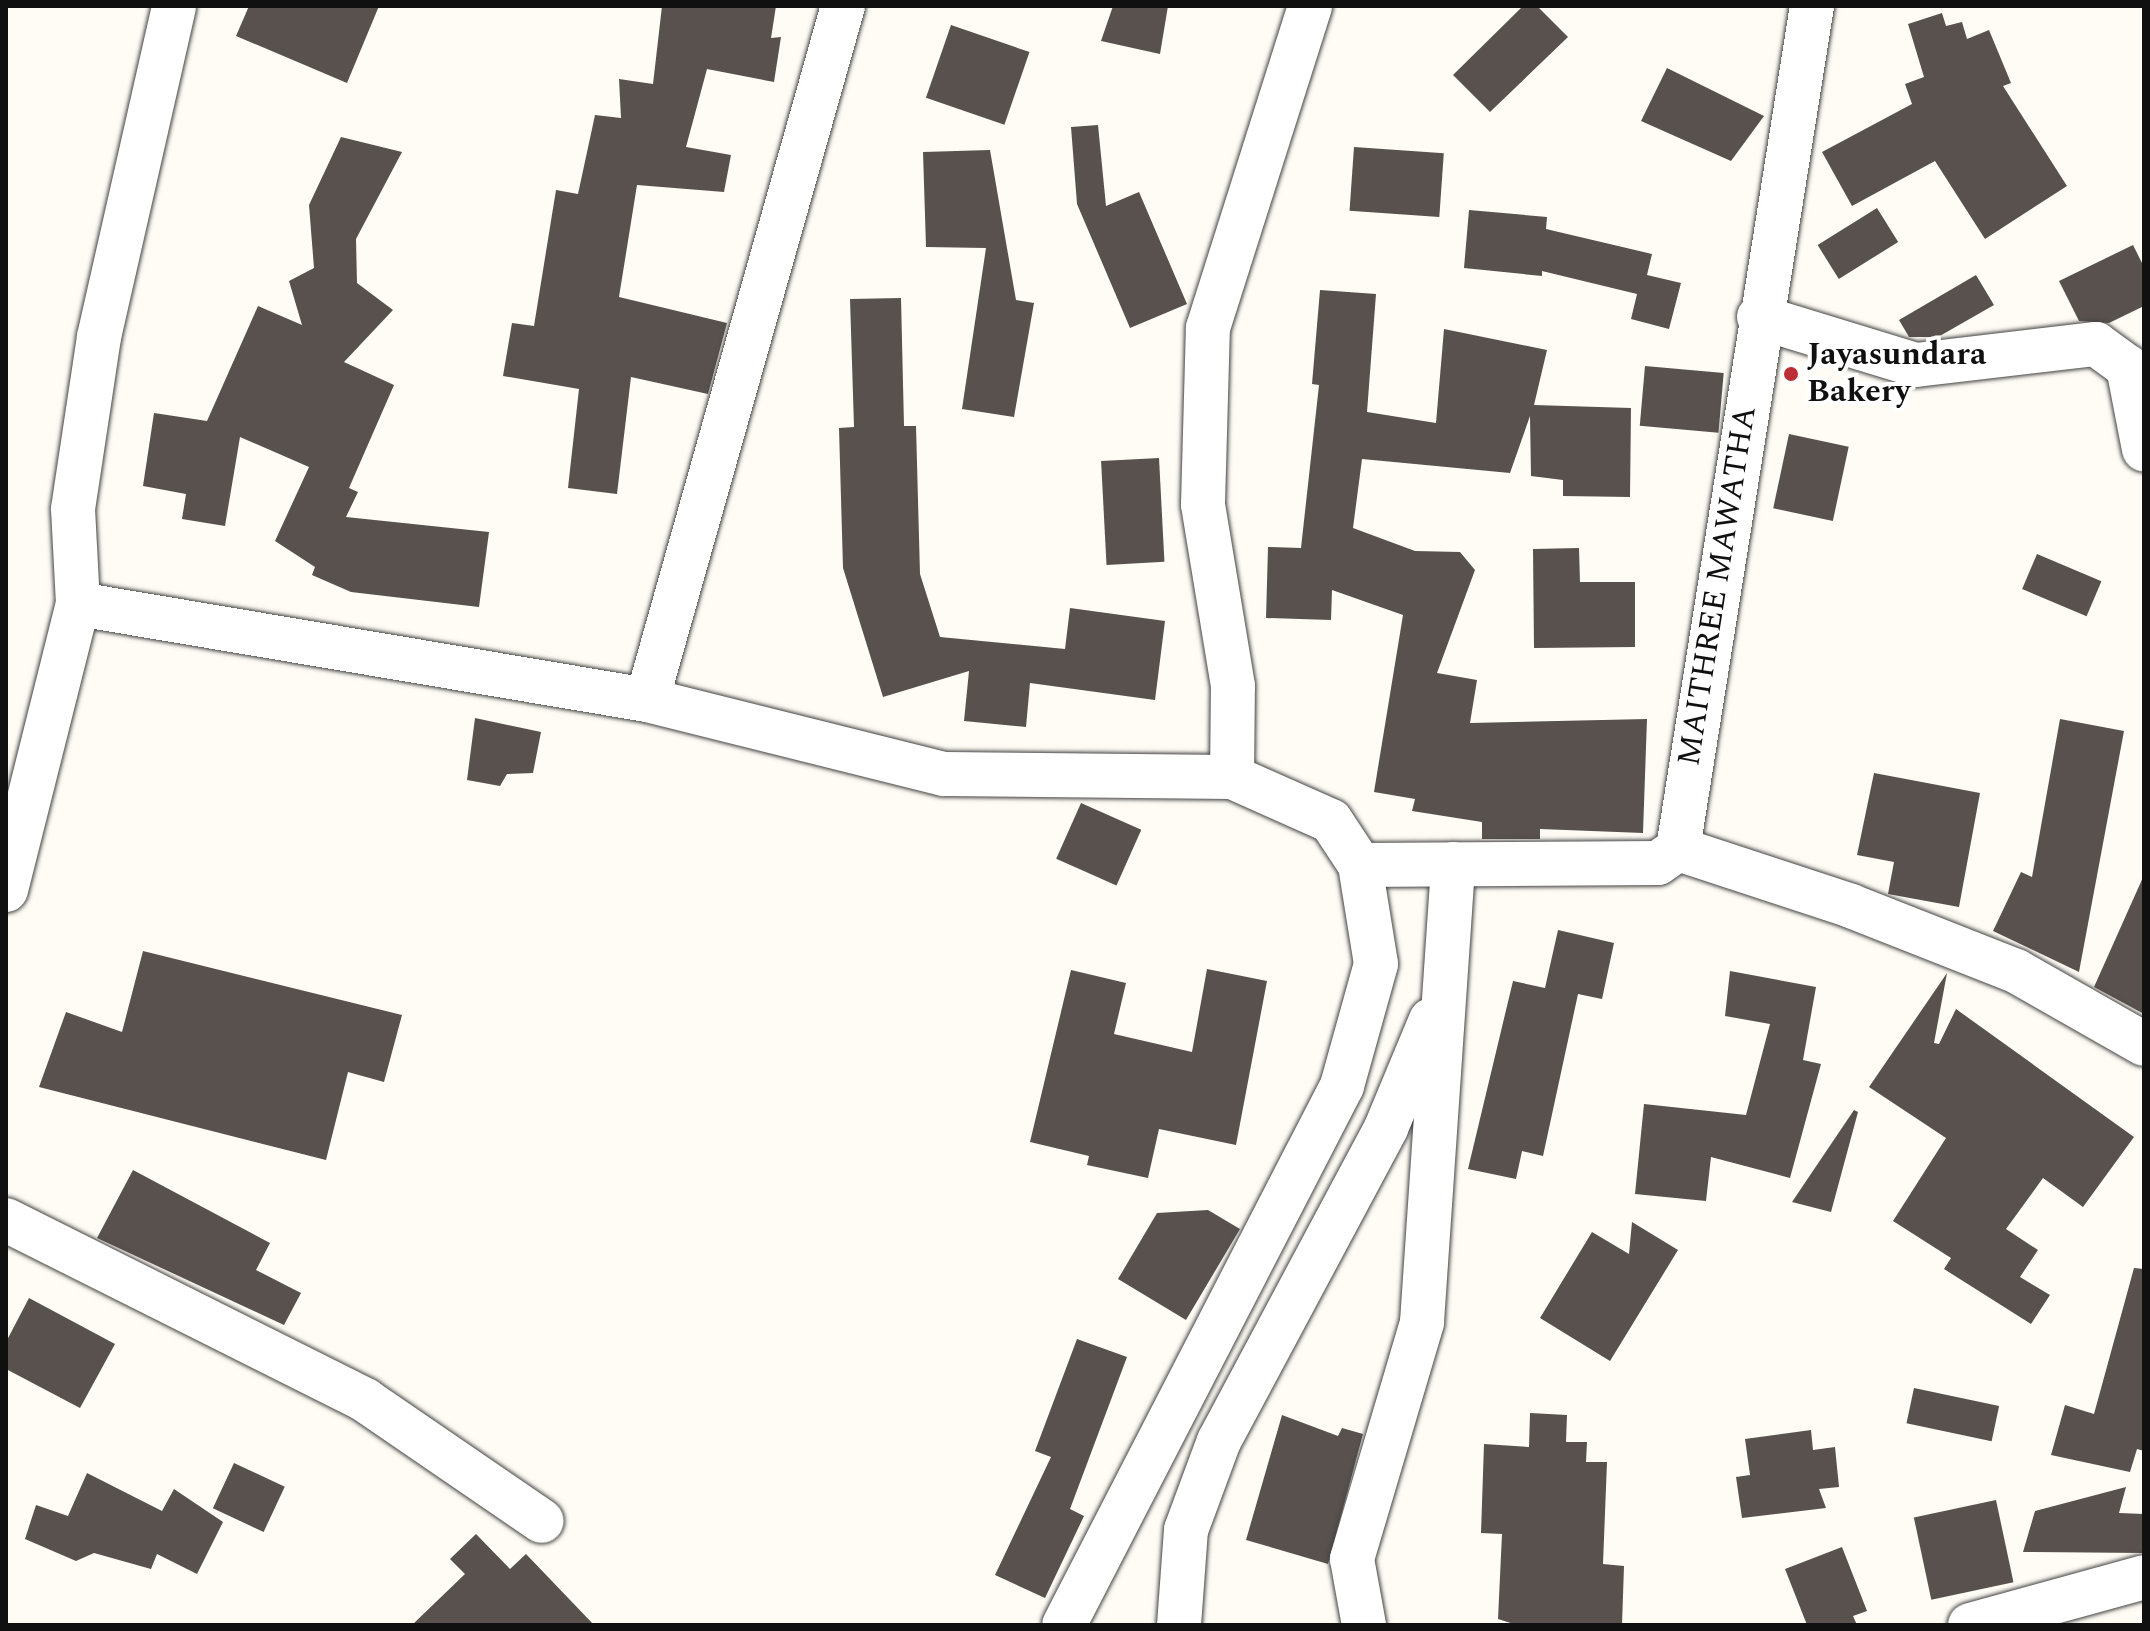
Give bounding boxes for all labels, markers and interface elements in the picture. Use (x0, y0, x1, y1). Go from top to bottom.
place label: Jayasundara Bakery (1807, 337, 1986, 412)
marker: Jayasundara Bakery (1782, 365, 1800, 383)
street label: MAITHREE MAWATHA (1671, 403, 1765, 769)

